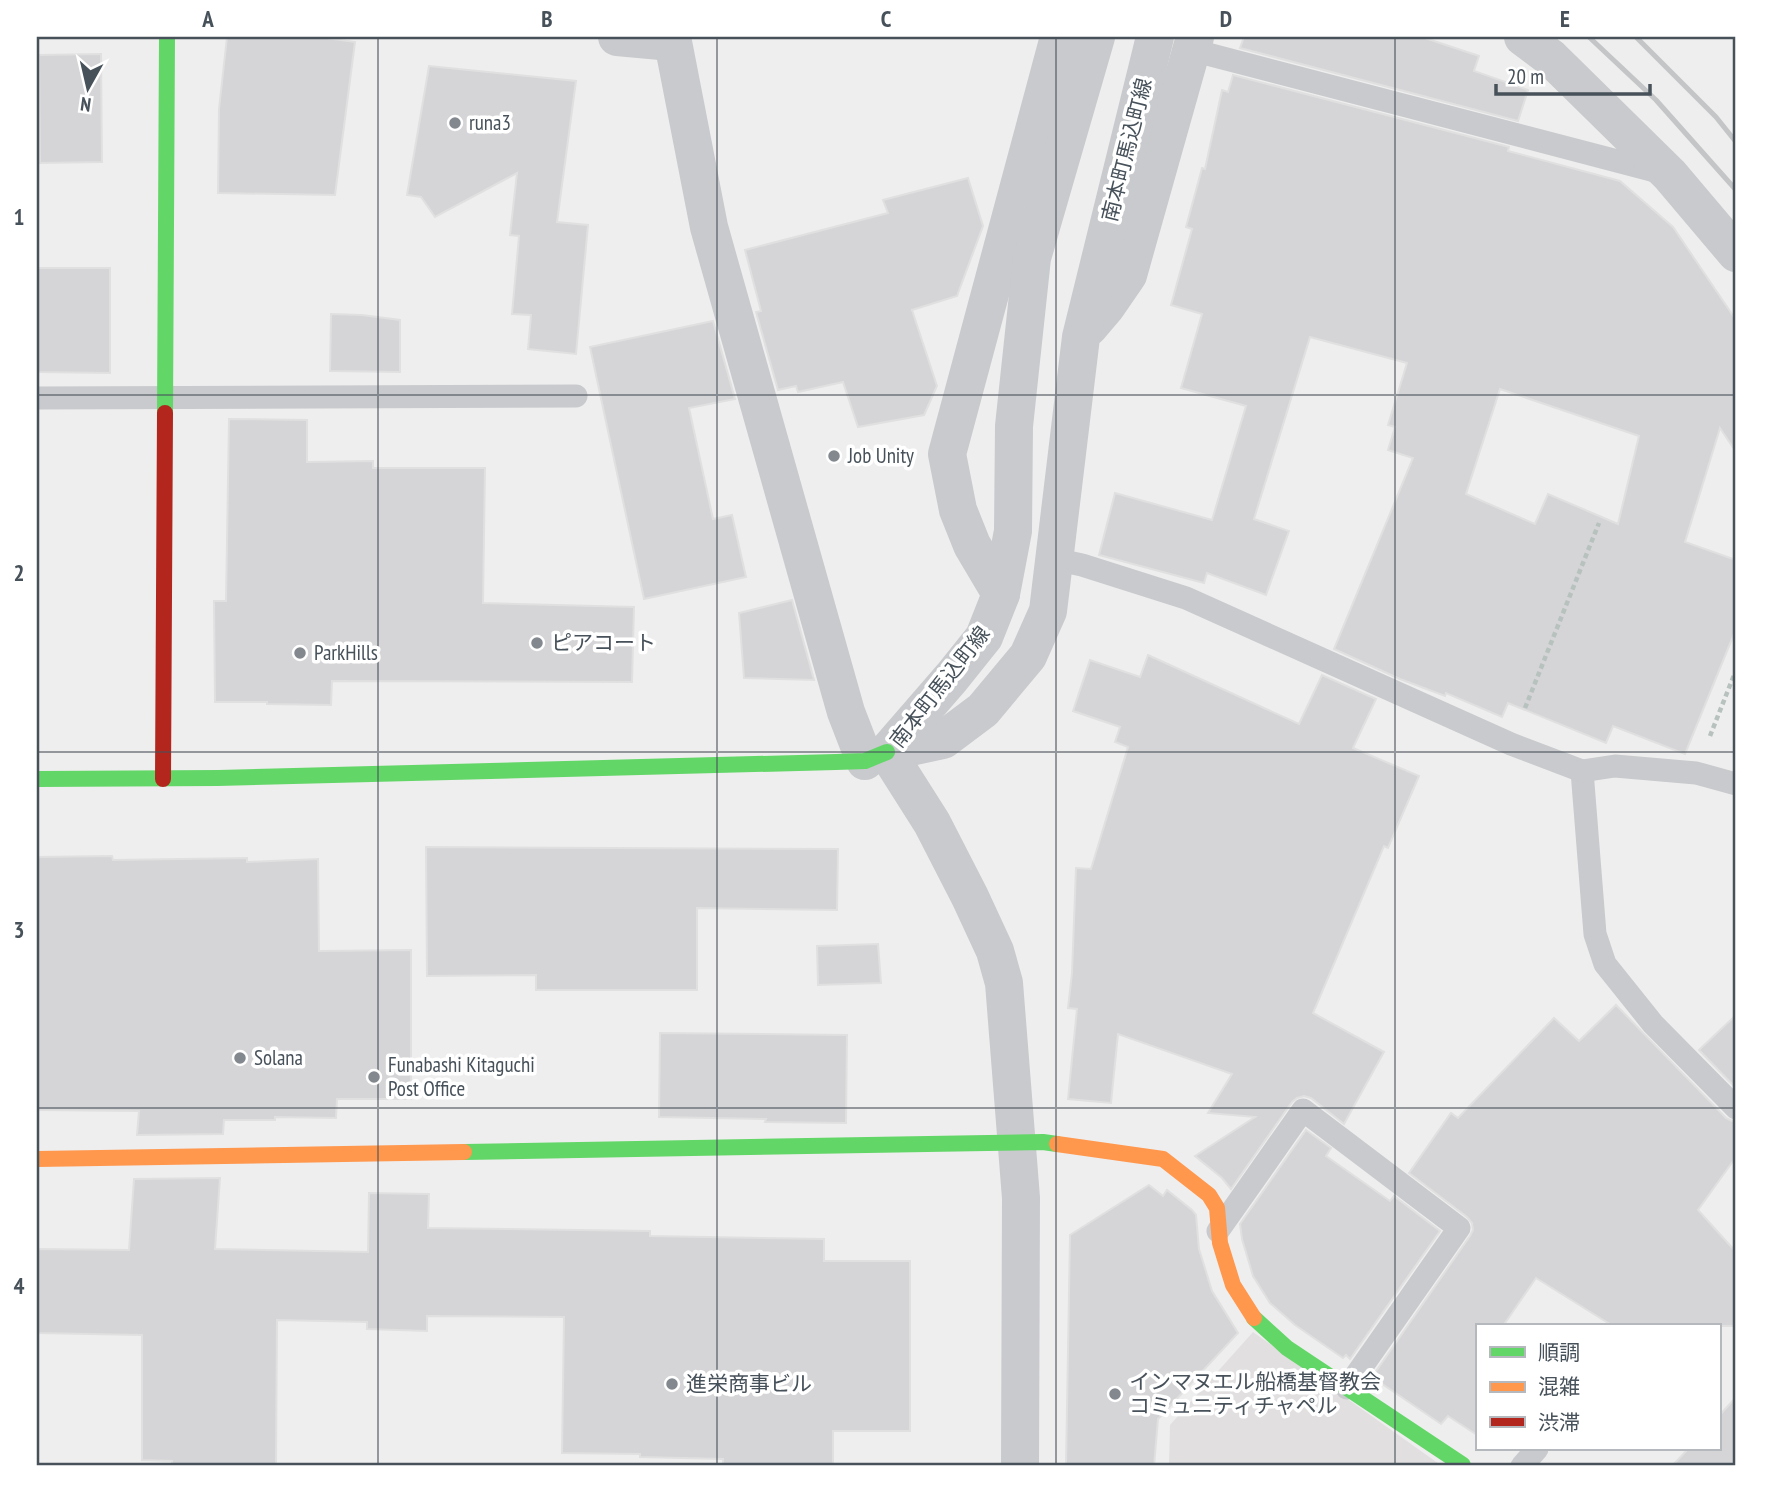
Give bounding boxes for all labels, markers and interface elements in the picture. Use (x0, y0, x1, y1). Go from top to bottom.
text: A (201, 4, 214, 33)
text: B (541, 4, 553, 33)
text: C (881, 4, 892, 33)
text: D (1220, 4, 1232, 33)
text: E (1560, 4, 1570, 33)
north arrow (52, 52, 122, 122)
scale bar (1496, 52, 1650, 96)
text: 20 m (1507, 63, 1544, 90)
street label: 南本町馬込町線 (1096, 75, 1157, 224)
text: N (79, 92, 92, 117)
place label: runa3 (469, 109, 511, 136)
marker: runa3 (447, 115, 463, 131)
text: 1 (14, 202, 25, 231)
place label: Job Unity (847, 442, 914, 469)
marker: Job Unity (826, 448, 842, 464)
text: 2 (14, 558, 25, 587)
street label: 南本町馬込町線 (884, 620, 995, 753)
place label: ピアコート (551, 629, 656, 656)
marker: ピアコート (529, 635, 545, 651)
place label: ParkHills (314, 639, 378, 666)
marker: ParkHills (292, 645, 308, 661)
text: 3 (14, 915, 25, 944)
place label: Solana (254, 1044, 303, 1071)
marker: Solana (232, 1050, 248, 1066)
place label: Funabashi Kitaguchi Post Office (388, 1051, 535, 1102)
marker: Funabashi Kitaguchi Post Office (366, 1069, 382, 1085)
text: 4 (14, 1271, 25, 1300)
legend (1476, 1324, 1720, 1450)
text: 順調 (1538, 1339, 1580, 1366)
place label: インマヌエル船橋基督教会 コミュニティチャペル (1129, 1368, 1381, 1419)
place label: 進栄商事ビル (686, 1370, 812, 1397)
text: 混雑 (1538, 1373, 1580, 1400)
marker: 進栄商事ビル (664, 1376, 680, 1392)
marker: インマヌエル船橋基督教会 コミュニティチャペル (1107, 1386, 1123, 1402)
text: 渋滞 (1538, 1409, 1580, 1436)

